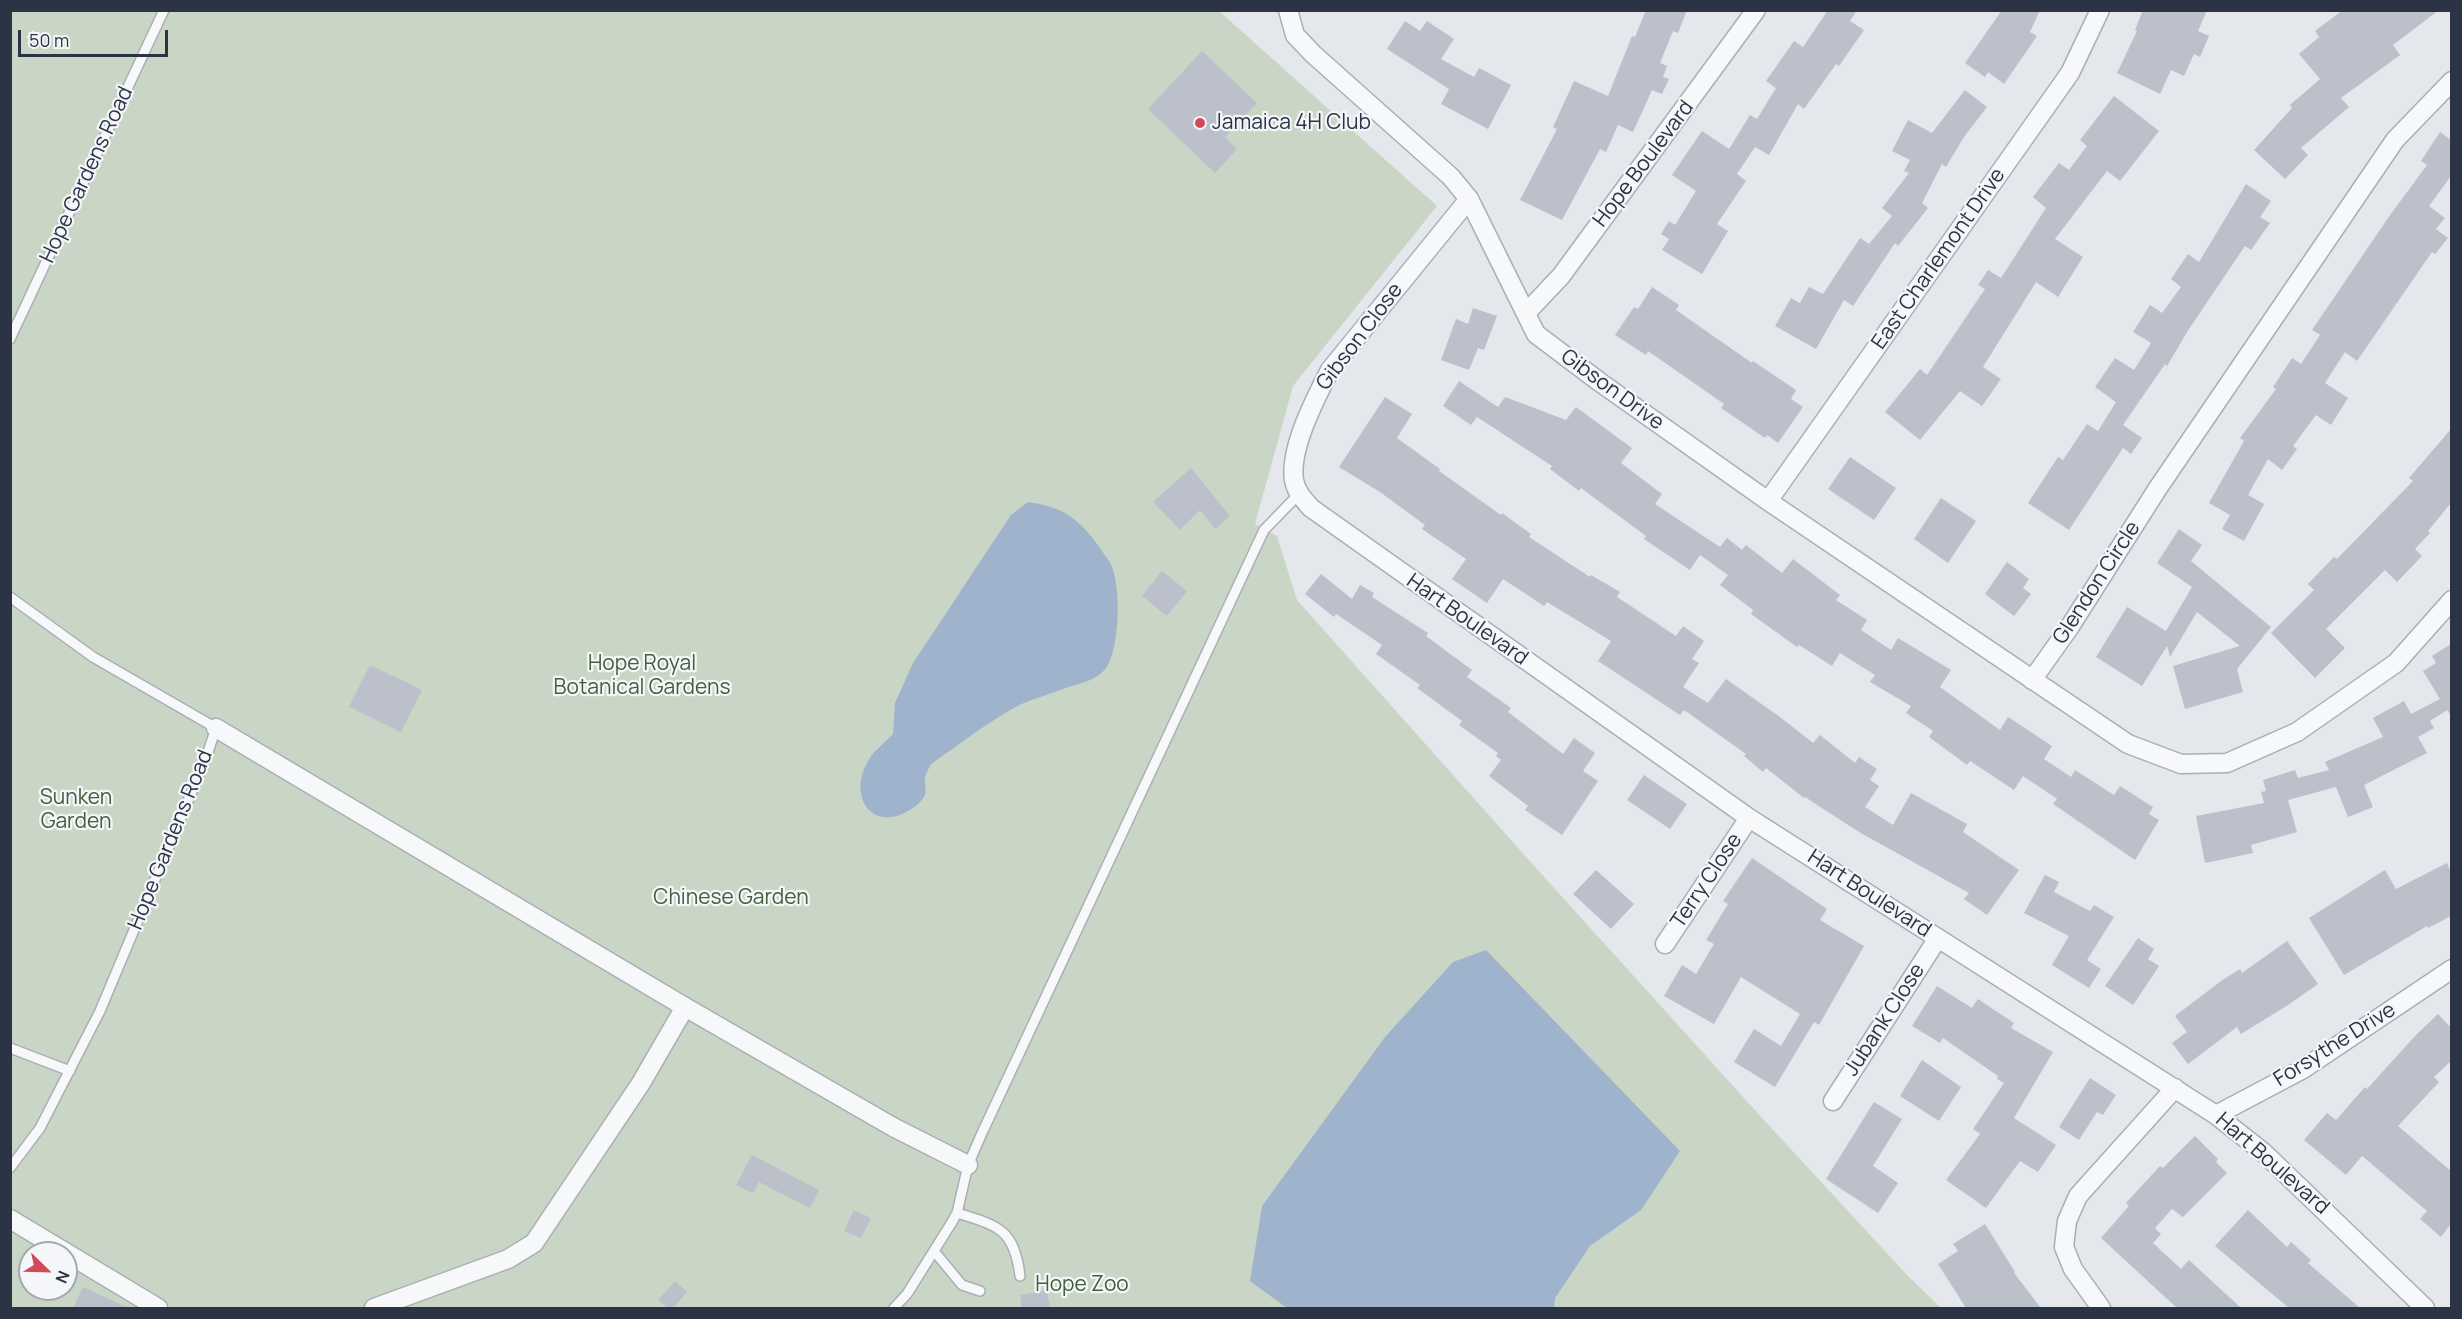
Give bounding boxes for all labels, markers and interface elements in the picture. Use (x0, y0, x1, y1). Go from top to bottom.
scale bar (21, 18, 171, 56)
text: 50 m (29, 28, 69, 52)
street label: Hope Gardens Road (35, 83, 139, 267)
street label: Hope Boulevard (1588, 96, 1700, 232)
place label: Jamaica 4H Club (1212, 110, 1371, 136)
marker: Jamaica 4H Club (1193, 116, 1207, 130)
street label: East Charlemont Drive (1867, 164, 2011, 354)
street label: Gibson Close (1312, 278, 1408, 396)
street label: Gibson Drive (1556, 344, 1668, 436)
street label: Glendon Circle (2048, 517, 2146, 649)
street label: Hart Boulevard (1402, 569, 1532, 671)
park label: Hope Royal Botanical Gardens (554, 651, 730, 701)
street label: Hope Gardens Road (123, 747, 219, 933)
park label: Sunken Garden (40, 785, 112, 835)
street label: Terry Close (1666, 829, 1748, 933)
street label: Hart Boulevard (1802, 845, 1936, 943)
park label: Chinese Garden (653, 885, 809, 911)
street label: Jubank Close (1839, 959, 1931, 1081)
street label: Forsythe Drive (2269, 998, 2401, 1092)
street label: Hart Boulevard (2210, 1108, 2334, 1220)
north arrow (18, 1241, 78, 1301)
text: N (50, 1268, 75, 1287)
park label: Hope Zoo (1035, 1272, 1129, 1298)

